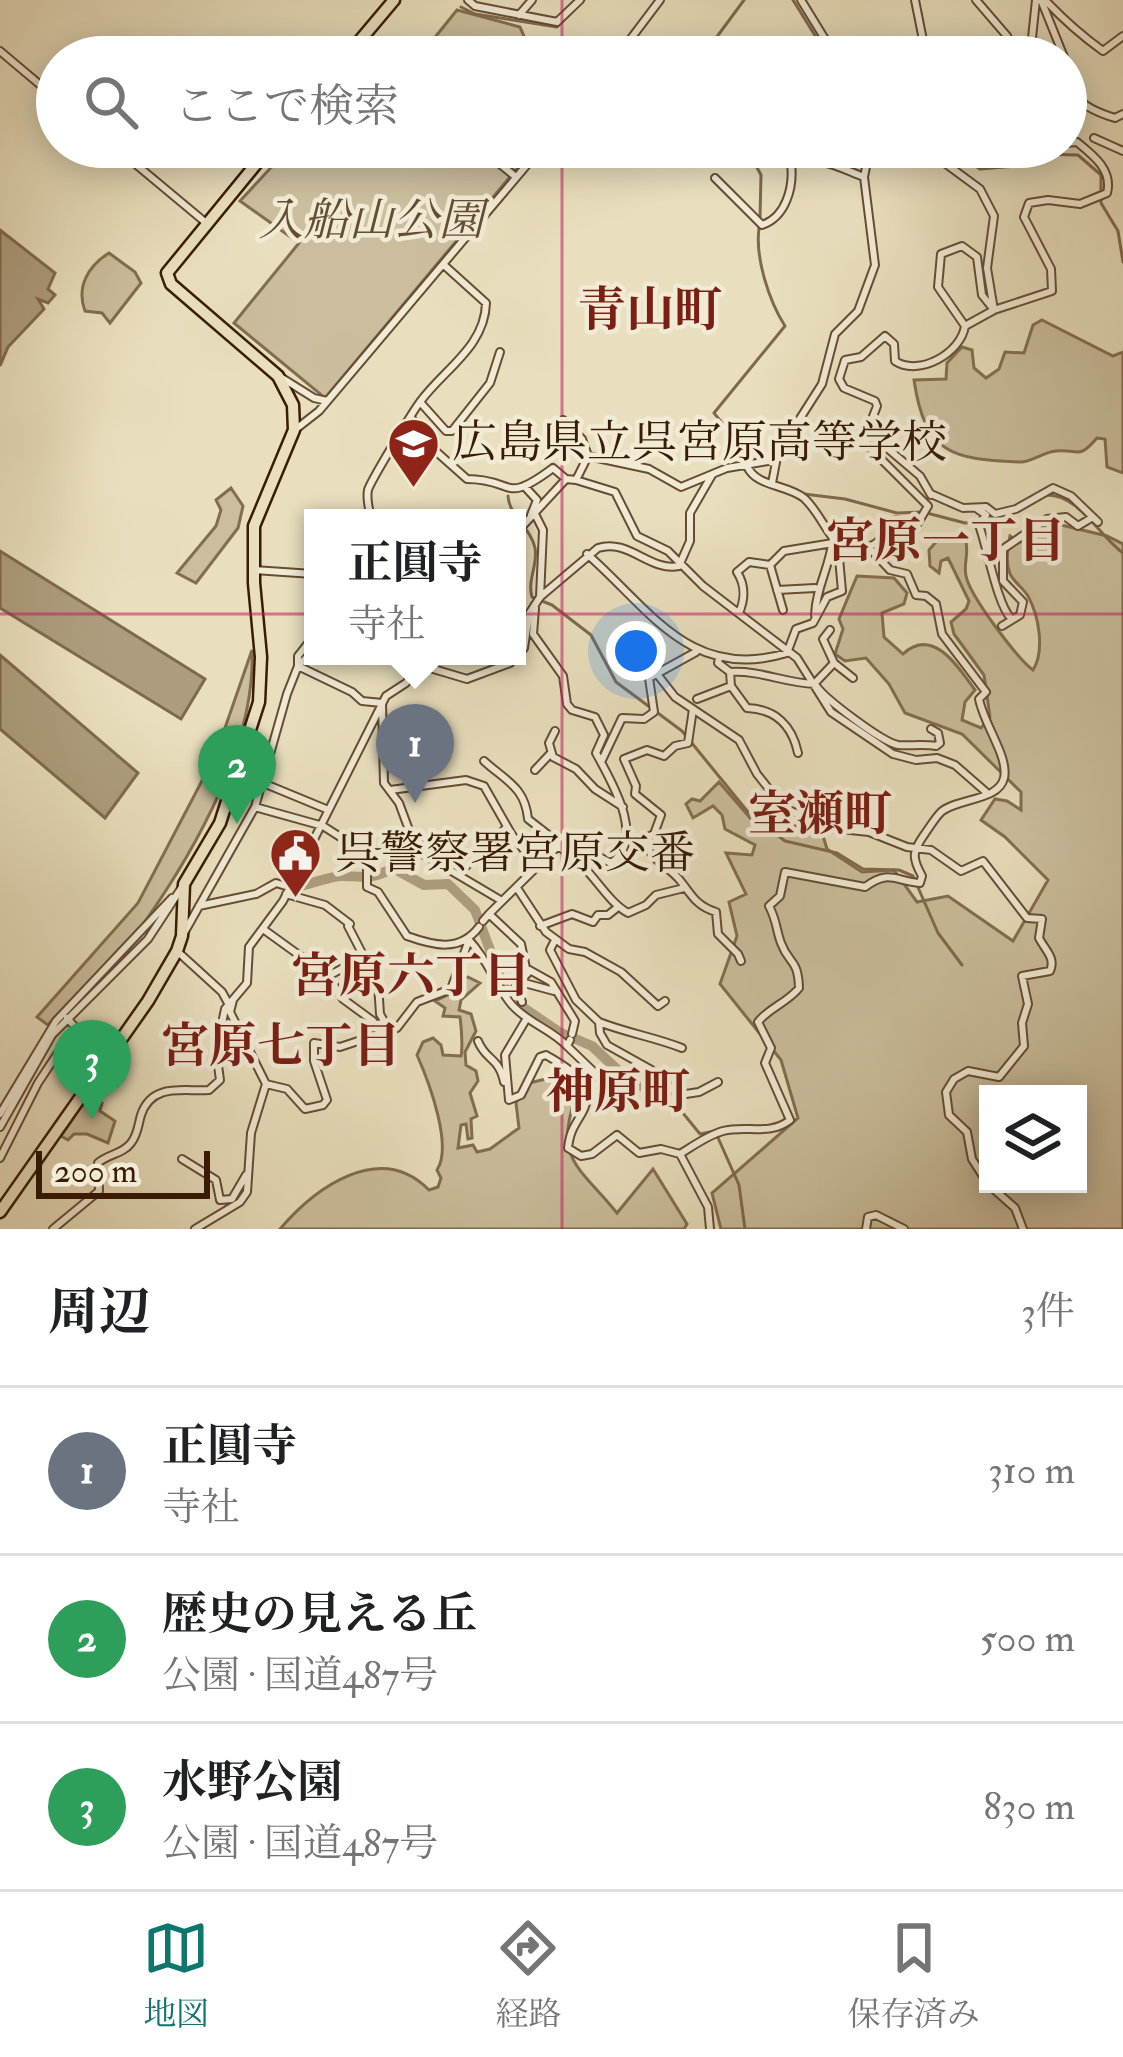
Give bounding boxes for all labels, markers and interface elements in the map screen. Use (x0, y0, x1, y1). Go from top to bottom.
search box (36, 36, 1087, 168)
icon: search (78, 69, 144, 135)
text: ここで検索 (174, 79, 399, 135)
park label: 入船山公園 (258, 193, 490, 249)
district label: 青山町 (578, 281, 722, 341)
school or university icon: 広島県立呉宮原高等学校 (385, 415, 441, 489)
place label: 広島県立呉宮原高等学校 (452, 415, 947, 471)
popup (304, 509, 526, 665)
district label: 宮原一丁目 (826, 512, 1066, 572)
text: 正圓寺 (347, 536, 483, 592)
text: 寺社 (347, 600, 426, 649)
your location (606, 621, 666, 681)
pin: 1 (376, 704, 454, 803)
pin: 2 (198, 725, 276, 824)
district label: 室瀬町 (748, 785, 892, 845)
public building icon: 呉警察署宮原交番 (268, 826, 324, 900)
place label: 呉警察署宮原交番 (335, 826, 695, 882)
district label: 宮原六丁目 (291, 947, 531, 1007)
district label: 宮原七丁目 (161, 1017, 401, 1077)
pin: 3 (53, 1020, 131, 1119)
district label: 神原町 (546, 1063, 690, 1123)
map controls (979, 1085, 1087, 1193)
button: layers (979, 1085, 1087, 1193)
scale bar (36, 1145, 210, 1198)
text: 200 m (54, 1151, 137, 1192)
text: 周辺 (48, 1281, 150, 1345)
text: 3件 (1021, 1287, 1075, 1336)
text: 正圓寺 (162, 1419, 297, 1475)
text: 1 (80, 1446, 94, 1495)
text: 310 m (988, 1446, 1075, 1495)
text: 寺社 (162, 1483, 240, 1532)
text: 歴史の見える丘 (162, 1587, 477, 1643)
text: 2 (77, 1614, 97, 1663)
text: 500 m (980, 1614, 1075, 1663)
text: 公園 · 国道487号 (162, 1651, 438, 1700)
text: 水野公園 (162, 1755, 342, 1811)
text: 3 (80, 1782, 94, 1831)
text: 830 m (983, 1782, 1075, 1831)
text: 公園 · 国道487号 (162, 1819, 438, 1868)
tab: 地図 (143, 1915, 209, 2035)
tab: 経路 (495, 1915, 561, 2035)
tab: 保存済み (848, 1915, 980, 2035)

